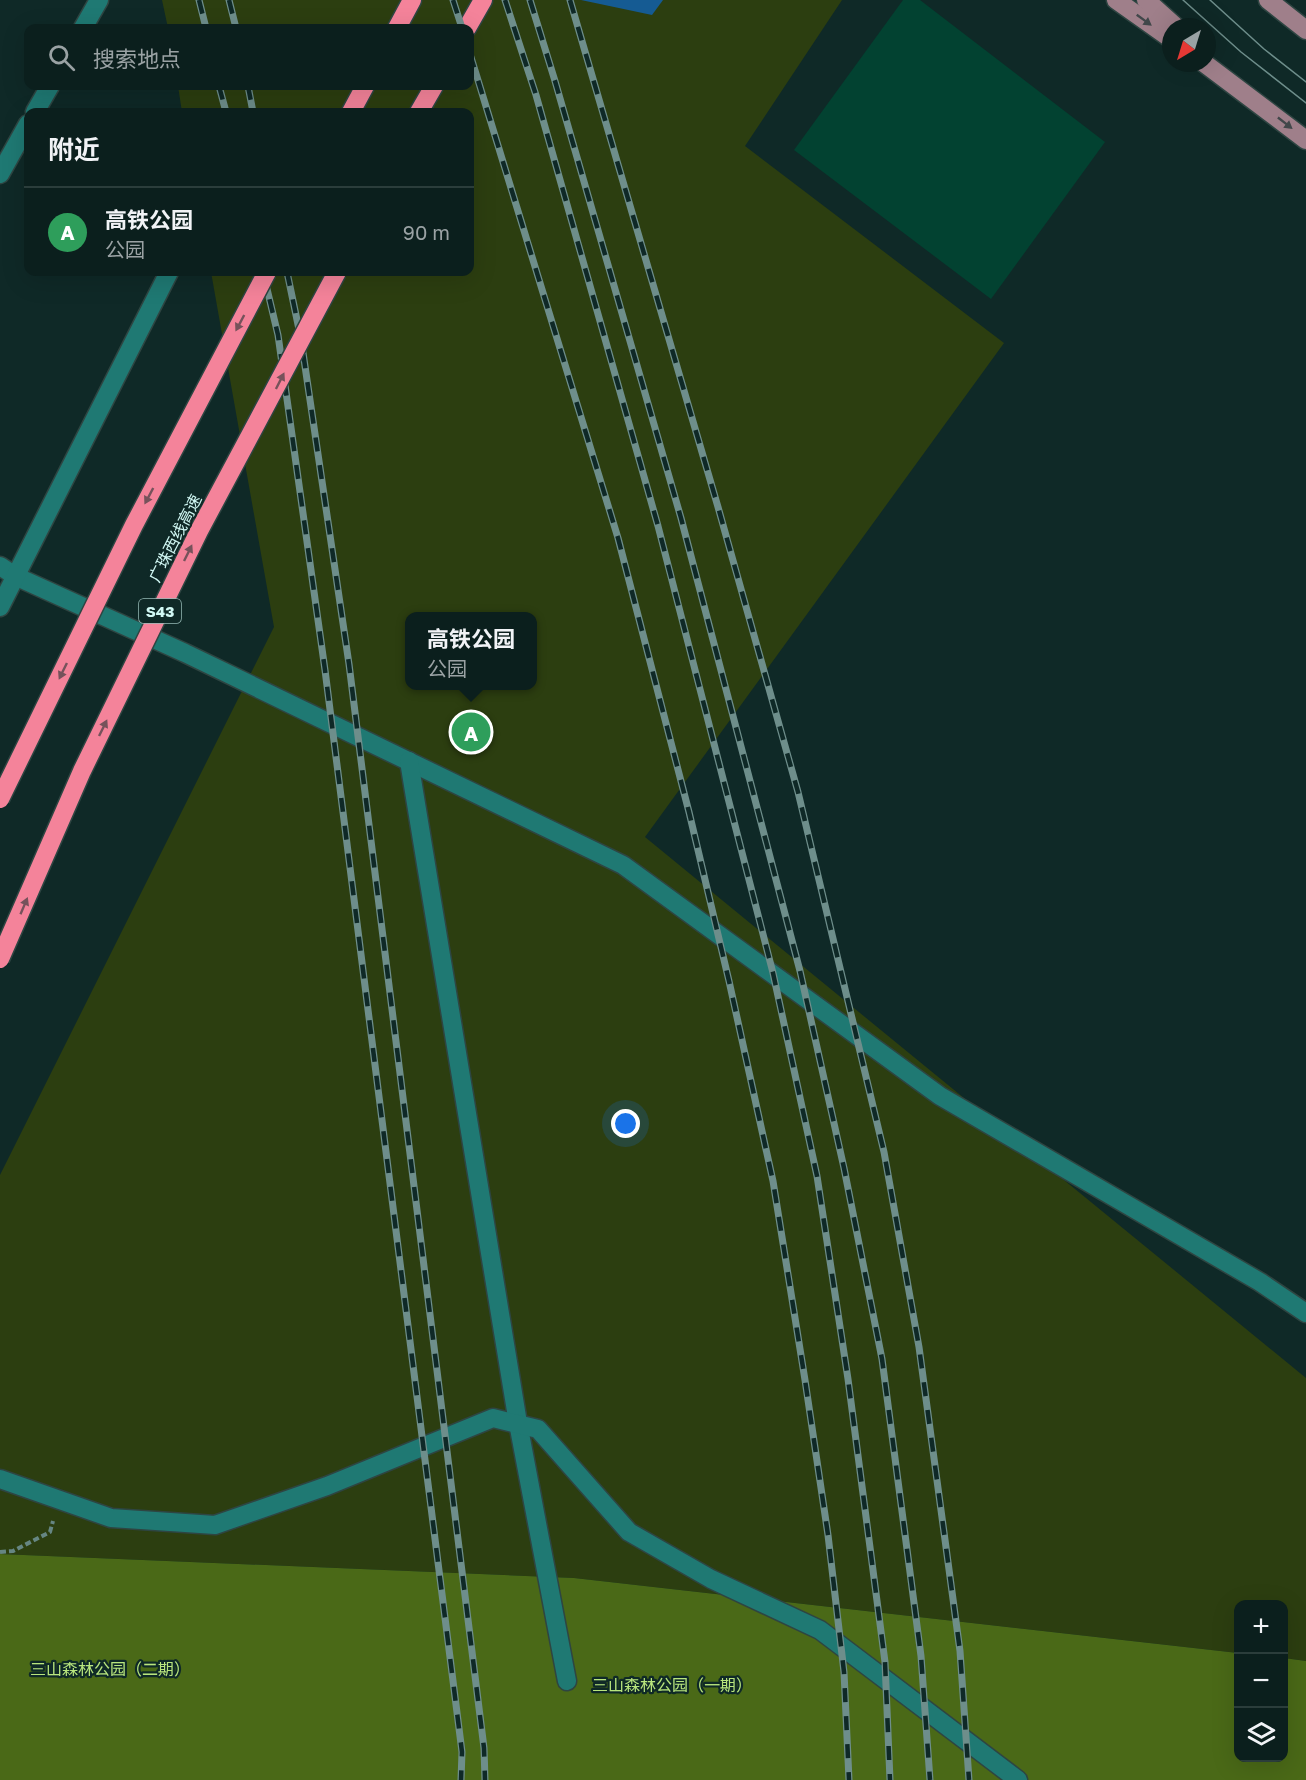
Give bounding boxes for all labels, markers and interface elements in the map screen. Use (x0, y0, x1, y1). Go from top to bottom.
one-way arrow (1135, 14, 1151, 26)
north arrow (1162, 18, 1216, 72)
search box (24, 24, 474, 90)
icon: search (45, 41, 78, 74)
text: 搜索地点 (93, 45, 181, 72)
one-way arrow (1277, 116, 1293, 129)
text: 附近 (48, 134, 100, 165)
text: 高铁公园 (105, 206, 193, 233)
text: A (60, 220, 75, 244)
text: 90 m (403, 220, 450, 244)
text: 公园 (105, 237, 145, 261)
one-way arrow (235, 315, 245, 332)
one-way arrow (275, 372, 285, 389)
one-way arrow (144, 488, 154, 505)
street label: 广珠西线高速 (144, 491, 206, 585)
one-way arrow (184, 544, 193, 561)
road number: S43 (139, 599, 181, 623)
popup (405, 612, 537, 690)
text: 高铁公园 (427, 625, 515, 652)
text: 公园 (427, 656, 467, 680)
one-way arrow (58, 662, 67, 679)
pin: A (452, 710, 490, 754)
one-way arrow (98, 719, 107, 736)
one-way arrow (20, 897, 29, 915)
your location (611, 1109, 640, 1138)
map controls (1234, 1600, 1288, 1762)
button: + (1234, 1600, 1288, 1654)
button: − (1234, 1654, 1288, 1708)
park label: 三山森林公园（二期） (30, 1659, 190, 1679)
park label: 三山森林公园（一期） (592, 1675, 752, 1695)
button: layers (1234, 1708, 1288, 1762)

